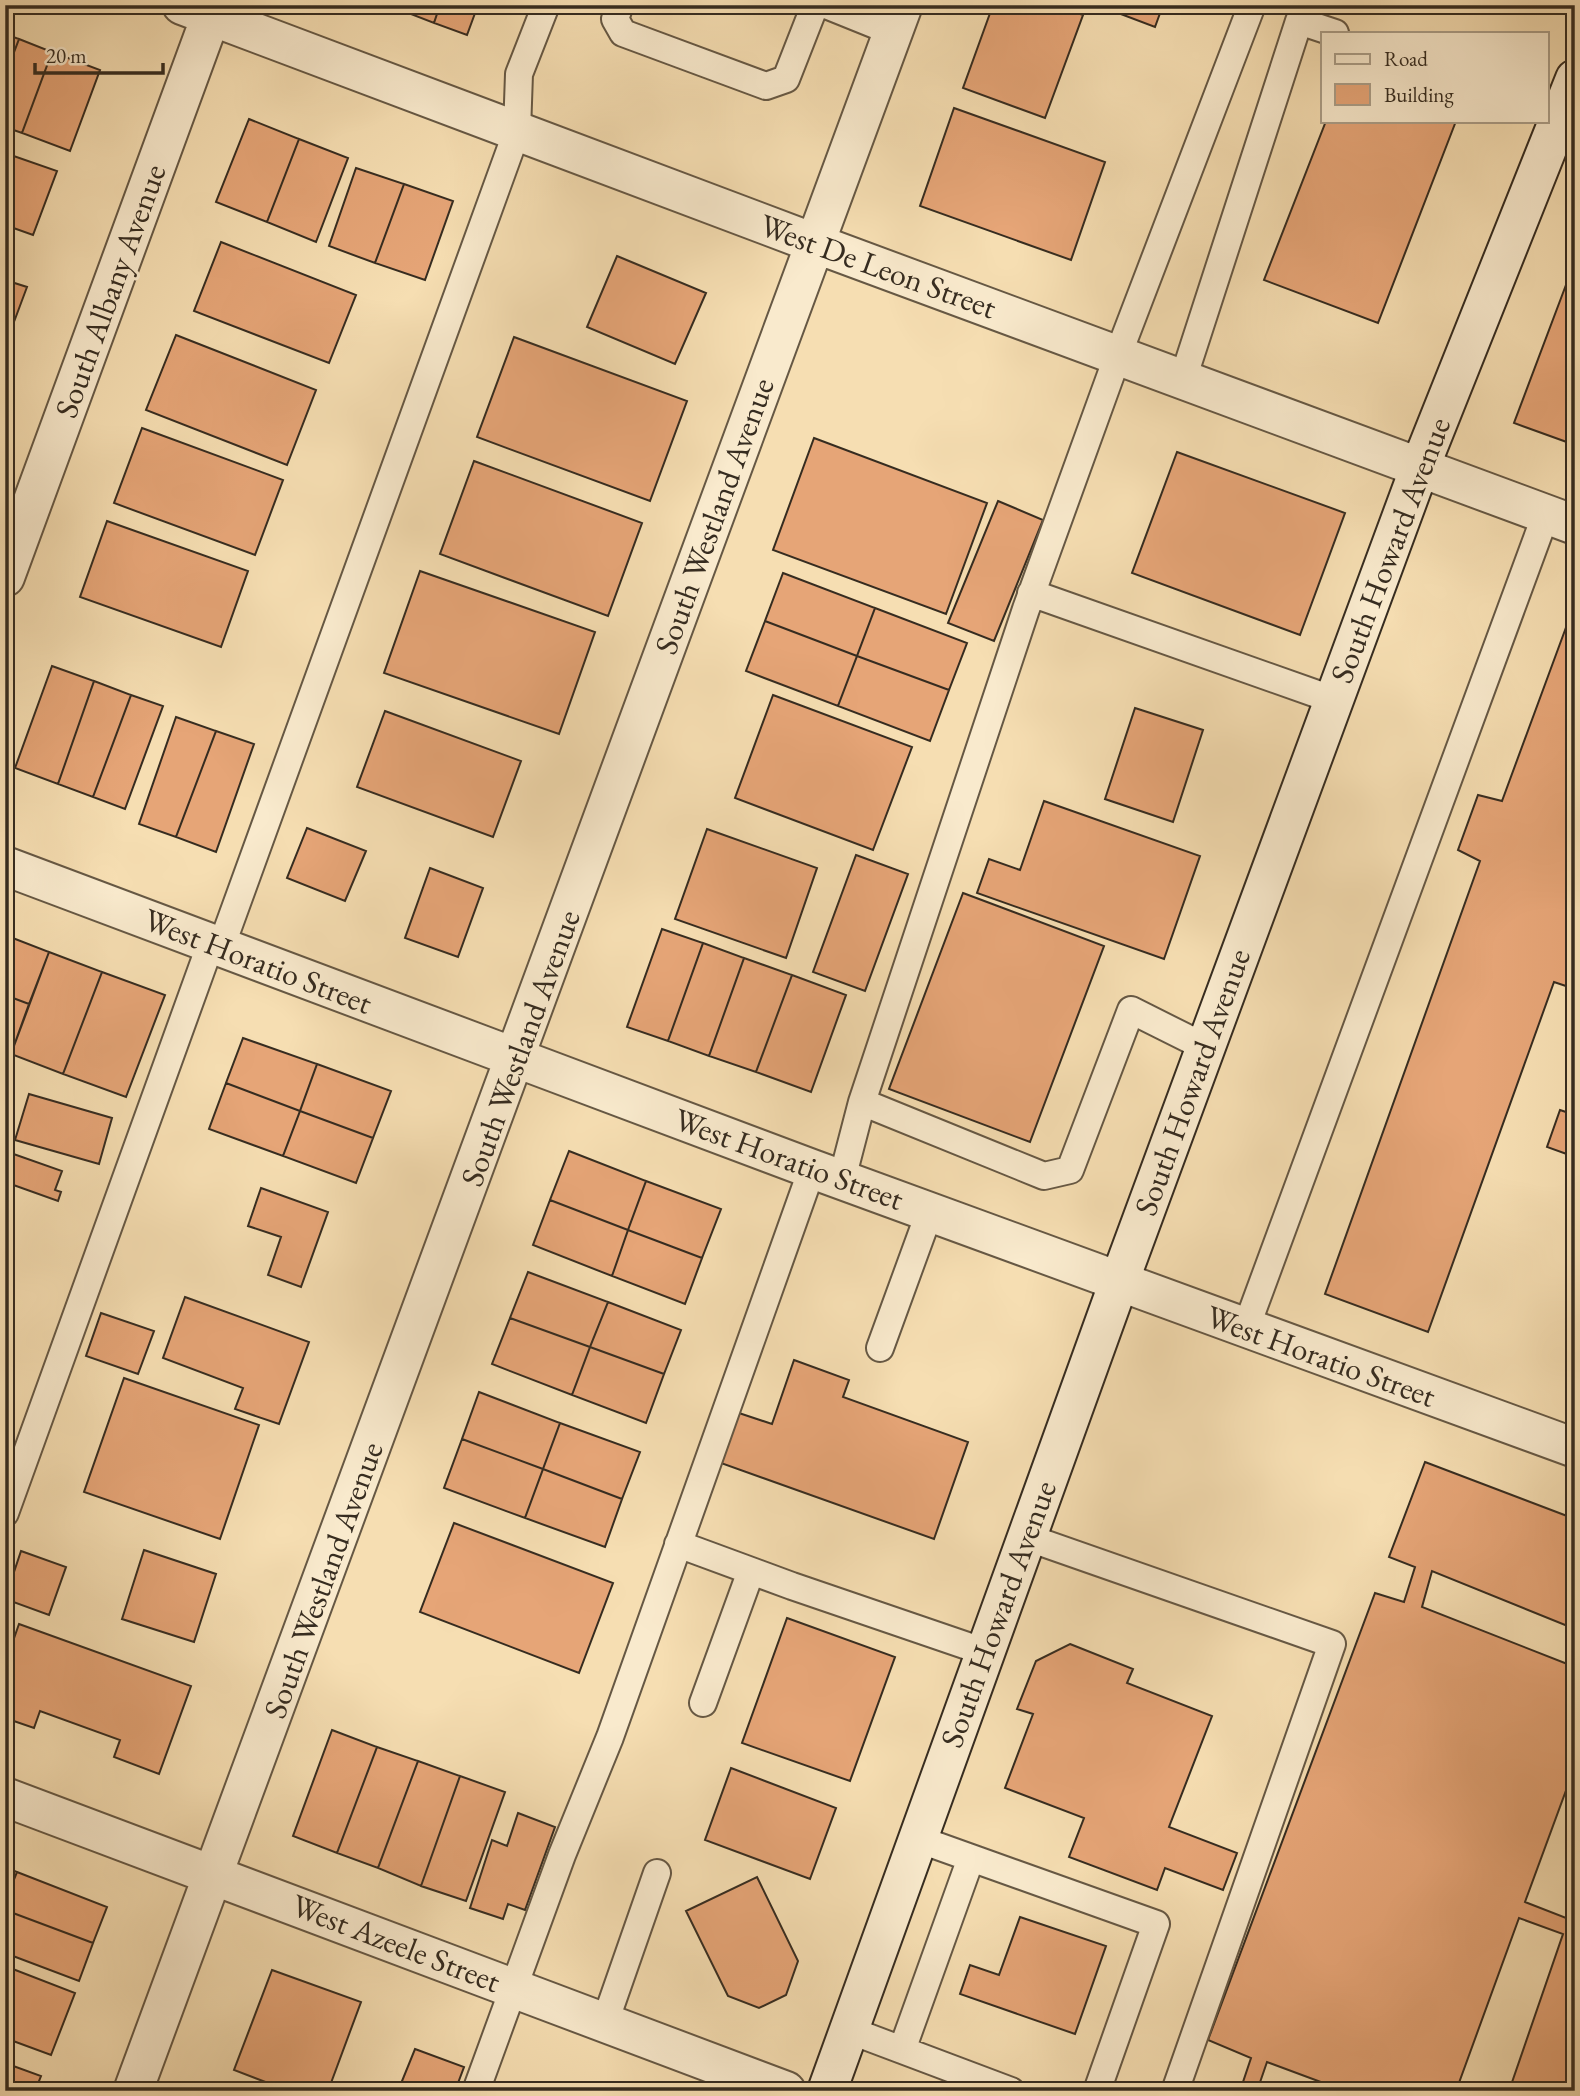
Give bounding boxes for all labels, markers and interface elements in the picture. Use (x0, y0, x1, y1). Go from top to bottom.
scale bar (35, 32, 163, 76)
legend (1321, 32, 1548, 122)
text: 20 m (46, 42, 87, 69)
text: Road (1384, 45, 1428, 72)
text: Building (1384, 81, 1454, 108)
street label: South Albany Avenue (45, 158, 175, 424)
street label: West De Leon Street (754, 204, 1002, 328)
street label: South Westland Avenue (644, 372, 784, 660)
street label: South Howard Avenue (1320, 411, 1460, 689)
street label: West Horatio Street (138, 898, 378, 1024)
street label: South Westland Avenue (450, 904, 590, 1192)
street label: South Howard Avenue (1124, 943, 1260, 1221)
street label: West Horatio Street (669, 1098, 909, 1220)
street label: West Horatio Street (1201, 1295, 1441, 1417)
street label: South Westland Avenue (253, 1436, 393, 1724)
street label: South Howard Avenue (930, 1475, 1066, 1753)
street label: West Azeele Street (286, 1884, 506, 2002)

